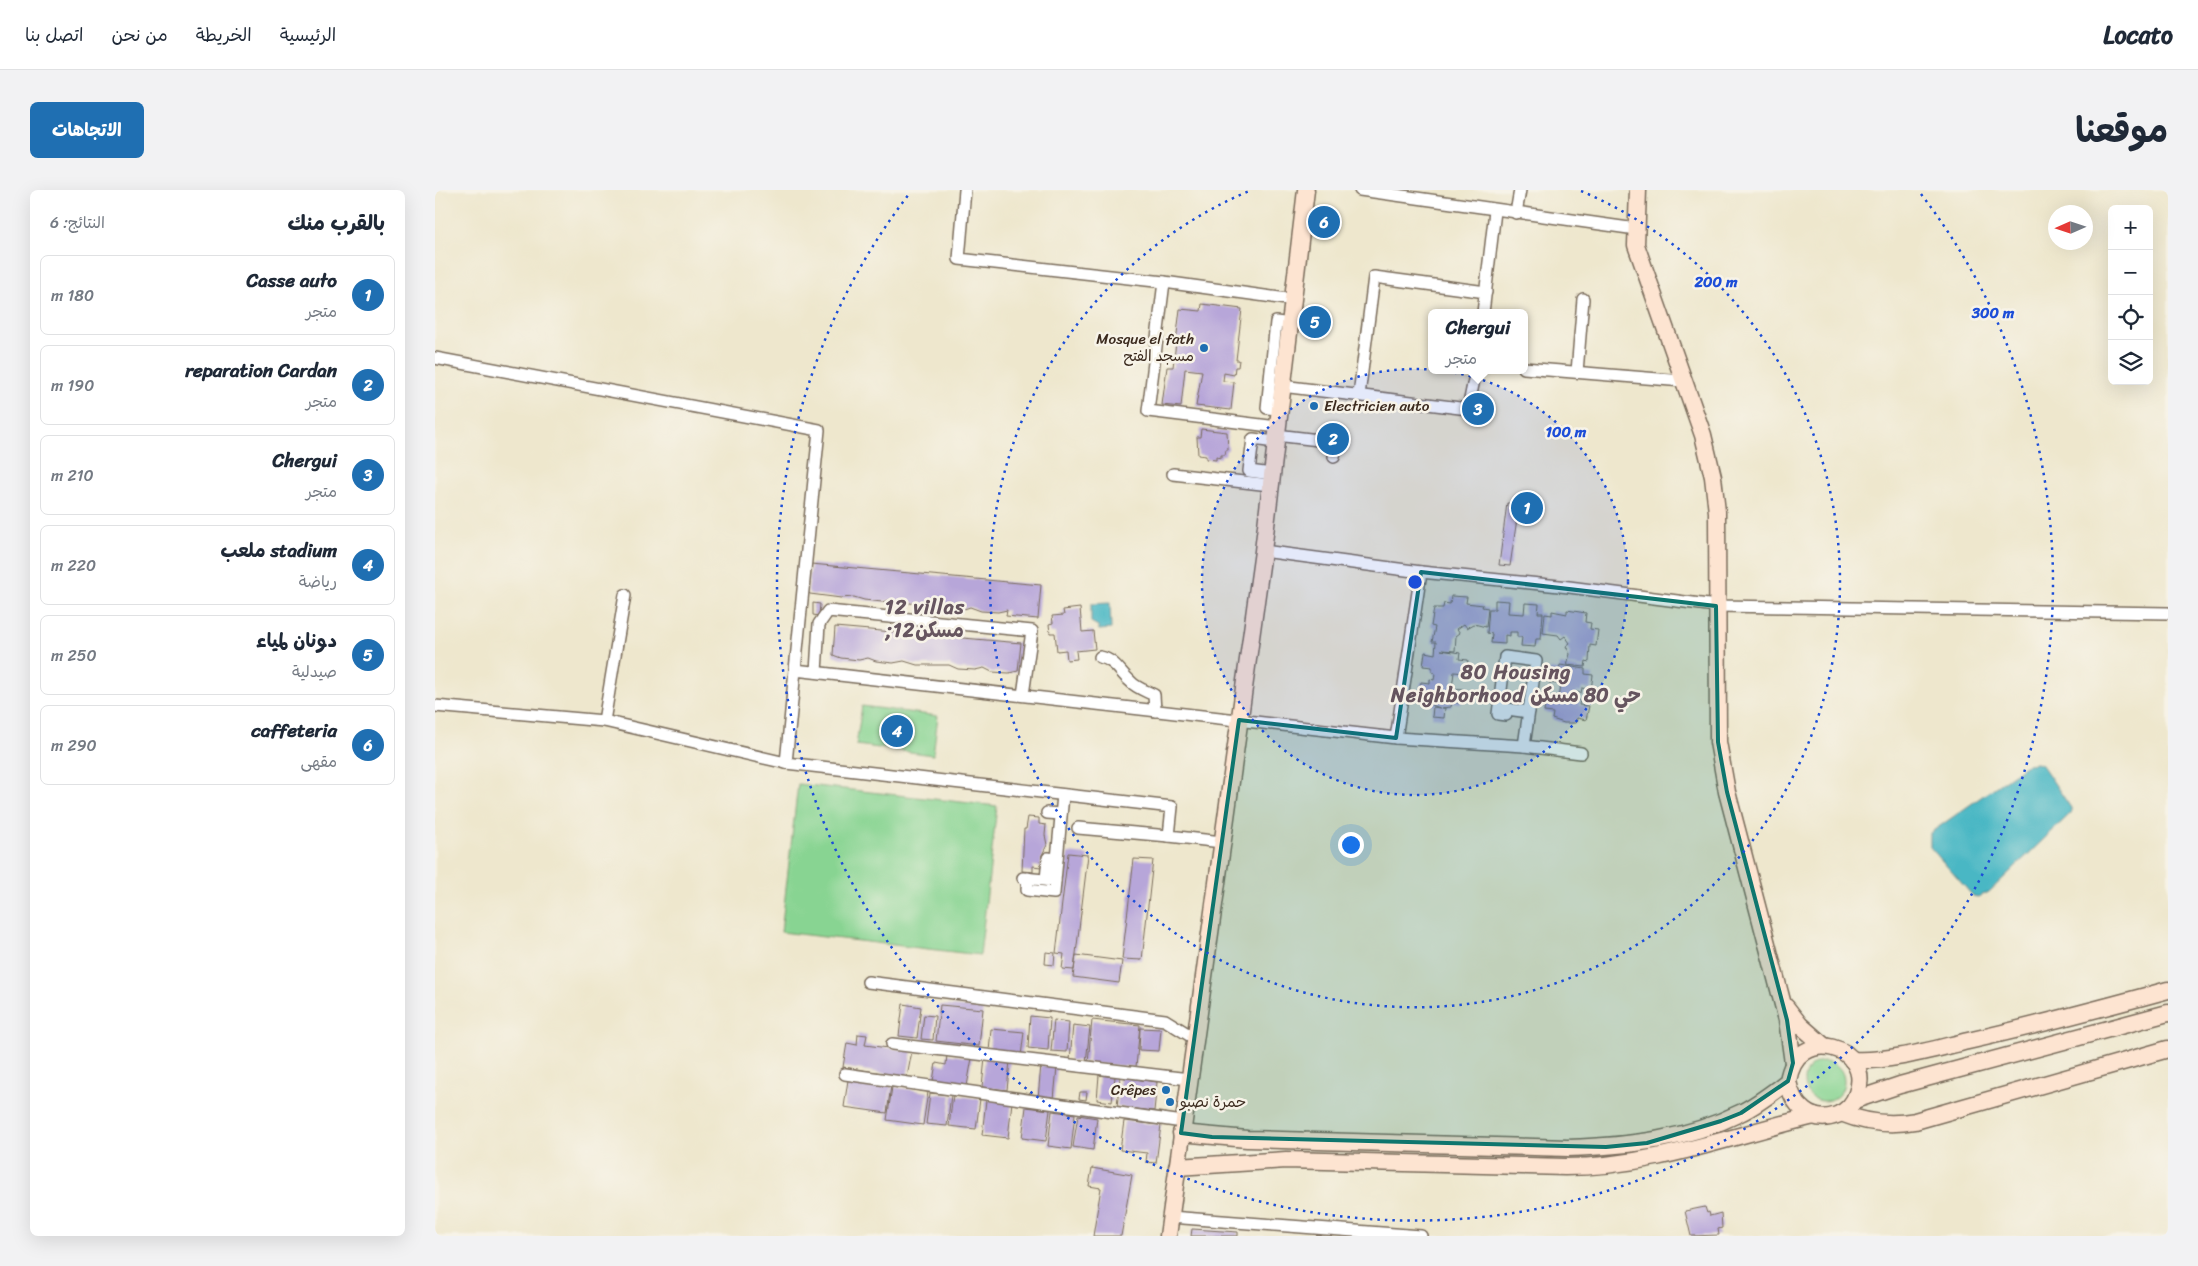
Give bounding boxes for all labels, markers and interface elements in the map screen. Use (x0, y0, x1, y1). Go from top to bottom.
text: Locato (2103, 14, 2173, 56)
text: اتصل بنا (25, 19, 84, 51)
text: من نحن (112, 19, 168, 51)
text: الخريطة (196, 19, 252, 51)
text: الرئيسية (280, 19, 336, 51)
text: موقعنا (2075, 99, 2168, 161)
button: الاتجاهات (30, 102, 144, 158)
pin: 6 (1308, 203, 1340, 241)
text: بالقرب منك (287, 204, 385, 242)
north arrow (2048, 205, 2093, 250)
map controls (2108, 205, 2153, 385)
button: + (2108, 205, 2153, 250)
text: النتائج: 6 (50, 208, 105, 237)
button: − (2108, 250, 2153, 295)
text: Casse auto (246, 264, 337, 297)
text: 200 m (1693, 269, 1738, 295)
text: 180 m (51, 281, 94, 310)
text: 1 (365, 281, 371, 310)
button: locate (2108, 295, 2153, 340)
text: متجر (306, 297, 337, 326)
text: 300 m (1971, 300, 2015, 326)
pin: 5 (1299, 303, 1331, 341)
popup (1428, 309, 1528, 374)
text: Chergui (1446, 311, 1510, 344)
place label: Mosque el fath مسجد الفتح (1096, 326, 1194, 369)
button: layers (2108, 340, 2153, 385)
marker: Mosque el fath مسجد الفتح (1198, 342, 1210, 354)
text: متجر (1446, 344, 1477, 373)
text: reparation Cardan (185, 354, 337, 387)
text: 190 m (51, 371, 94, 400)
text: 2 (363, 371, 373, 400)
text: متجر (306, 387, 337, 416)
pin: 3 (1462, 390, 1494, 428)
place label: Electricien auto (1324, 393, 1430, 419)
marker: Electricien auto (1308, 400, 1320, 412)
text: 100 m (1546, 419, 1587, 445)
pin: 2 (1317, 420, 1349, 458)
text: Chergui (273, 444, 337, 477)
text: 210 m (51, 461, 94, 490)
text: 3 (364, 461, 372, 490)
text: متجر (306, 477, 337, 506)
pin: 1 (1511, 489, 1543, 527)
text: stadium ملعب (221, 534, 337, 567)
text: 220 m (51, 551, 96, 580)
text: 4 (363, 551, 373, 580)
text: رياضة (299, 567, 337, 596)
centre of rings (1406, 573, 1424, 591)
district label: 12 villas ;12مسكن (884, 590, 965, 648)
text: دونان لمياء (256, 624, 337, 657)
text: 250 m (51, 641, 97, 670)
text: 5 (363, 641, 373, 670)
district label: 80 Housing Neighborhood حي 80 مسكن (1390, 655, 1641, 713)
text: صيدلية (292, 657, 337, 686)
pin: 4 (881, 712, 913, 750)
text: caffeteria (251, 714, 337, 747)
text: 290 m (51, 731, 97, 760)
text: 6 (363, 731, 373, 760)
text: مقهى (300, 747, 337, 776)
your location (1338, 832, 1364, 858)
place label: Crêpes (1111, 1077, 1157, 1103)
marker: Crêpes (1160, 1084, 1172, 1096)
place label: حمرة نصبو (1179, 1089, 1246, 1115)
marker: حمرة نصبو (1164, 1096, 1176, 1108)

